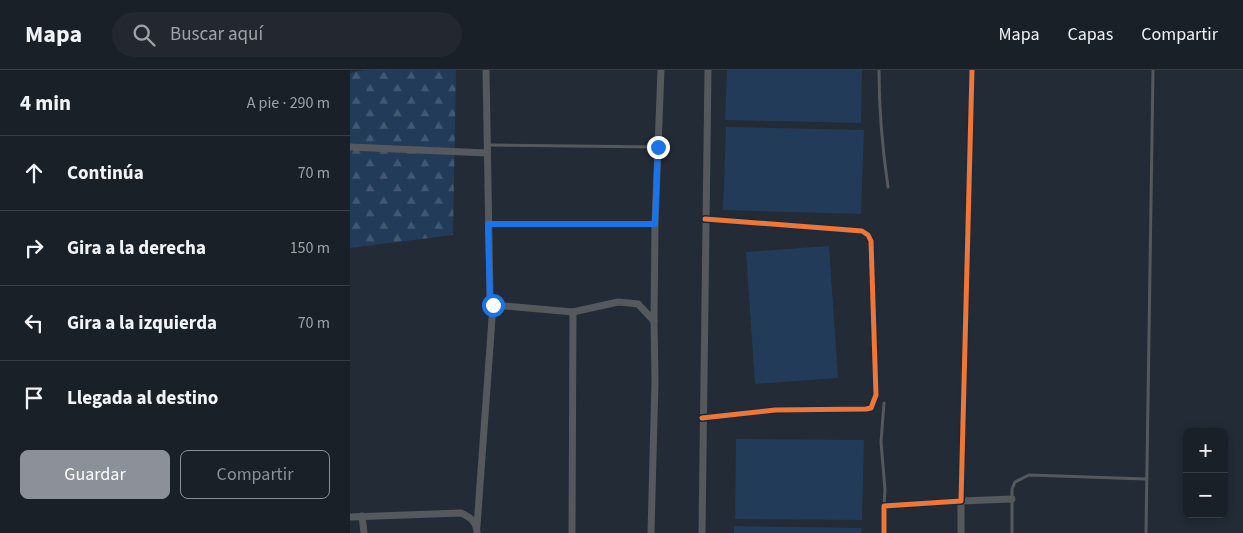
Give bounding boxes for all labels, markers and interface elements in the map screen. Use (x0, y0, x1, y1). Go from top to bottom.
search box (112, 12, 462, 57)
text: Mapa (25, 17, 82, 52)
icon: search (130, 21, 158, 49)
text: Buscar aquí (170, 21, 263, 48)
text: Mapa (999, 22, 1040, 47)
text: Capas (1068, 22, 1113, 47)
text: Compartir (1141, 22, 1218, 47)
text: 4 min (20, 88, 71, 118)
text: A pie · 290 m (247, 92, 330, 114)
route end (647, 136, 670, 159)
icon: ahead (20, 159, 48, 187)
text: Continúa (67, 160, 144, 187)
text: 70 m (298, 162, 330, 184)
icon: right (20, 234, 48, 262)
text: Gira a la derecha (67, 235, 206, 262)
text: 150 m (290, 237, 330, 259)
route start (482, 294, 505, 317)
icon: left (20, 309, 48, 337)
text: Gira a la izquierda (67, 310, 217, 337)
text: 70 m (298, 312, 330, 334)
icon: arrive (20, 384, 48, 412)
text: Llegada al destino (67, 385, 218, 412)
map controls (1183, 428, 1228, 518)
button: + (1183, 428, 1228, 473)
button: Guardar (20, 450, 170, 499)
button: Compartir (180, 450, 330, 499)
button: − (1183, 473, 1228, 518)

